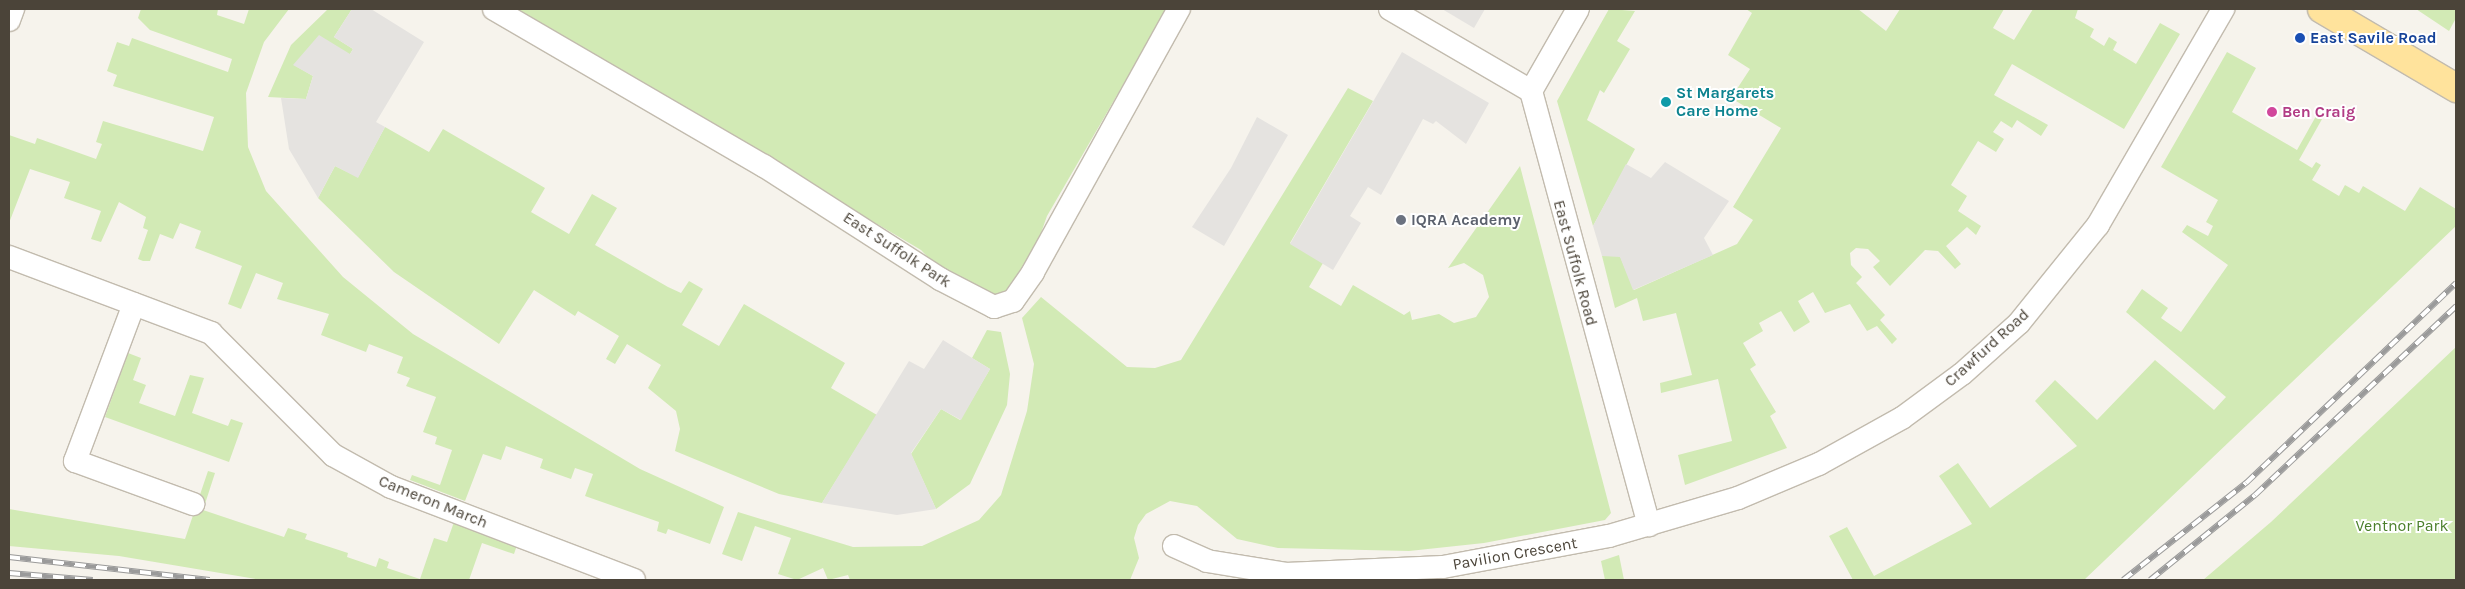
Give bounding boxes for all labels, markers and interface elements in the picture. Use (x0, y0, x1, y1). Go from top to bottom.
place label: East Savile Road (2310, 28, 2437, 48)
marker: East Savile Road (2294, 32, 2306, 44)
place label: St Margarets Care Home (1676, 83, 1774, 121)
marker: St Margarets Care Home (1660, 96, 1672, 108)
place label: Ben Craig (2282, 102, 2355, 122)
marker: Ben Craig (2266, 106, 2278, 118)
street label: East Suffolk Road (1549, 198, 1601, 328)
street label: East Suffolk Park (839, 208, 955, 292)
place label: IQRA Academy (1411, 210, 1521, 230)
marker: IQRA Academy (1395, 214, 1407, 226)
street label: Crawfurd Road (1941, 305, 2033, 391)
street label: Cameron March (376, 471, 490, 533)
park label: Ventnor Park (2356, 516, 2448, 536)
street label: Pavilion Crescent (1451, 534, 1579, 574)

